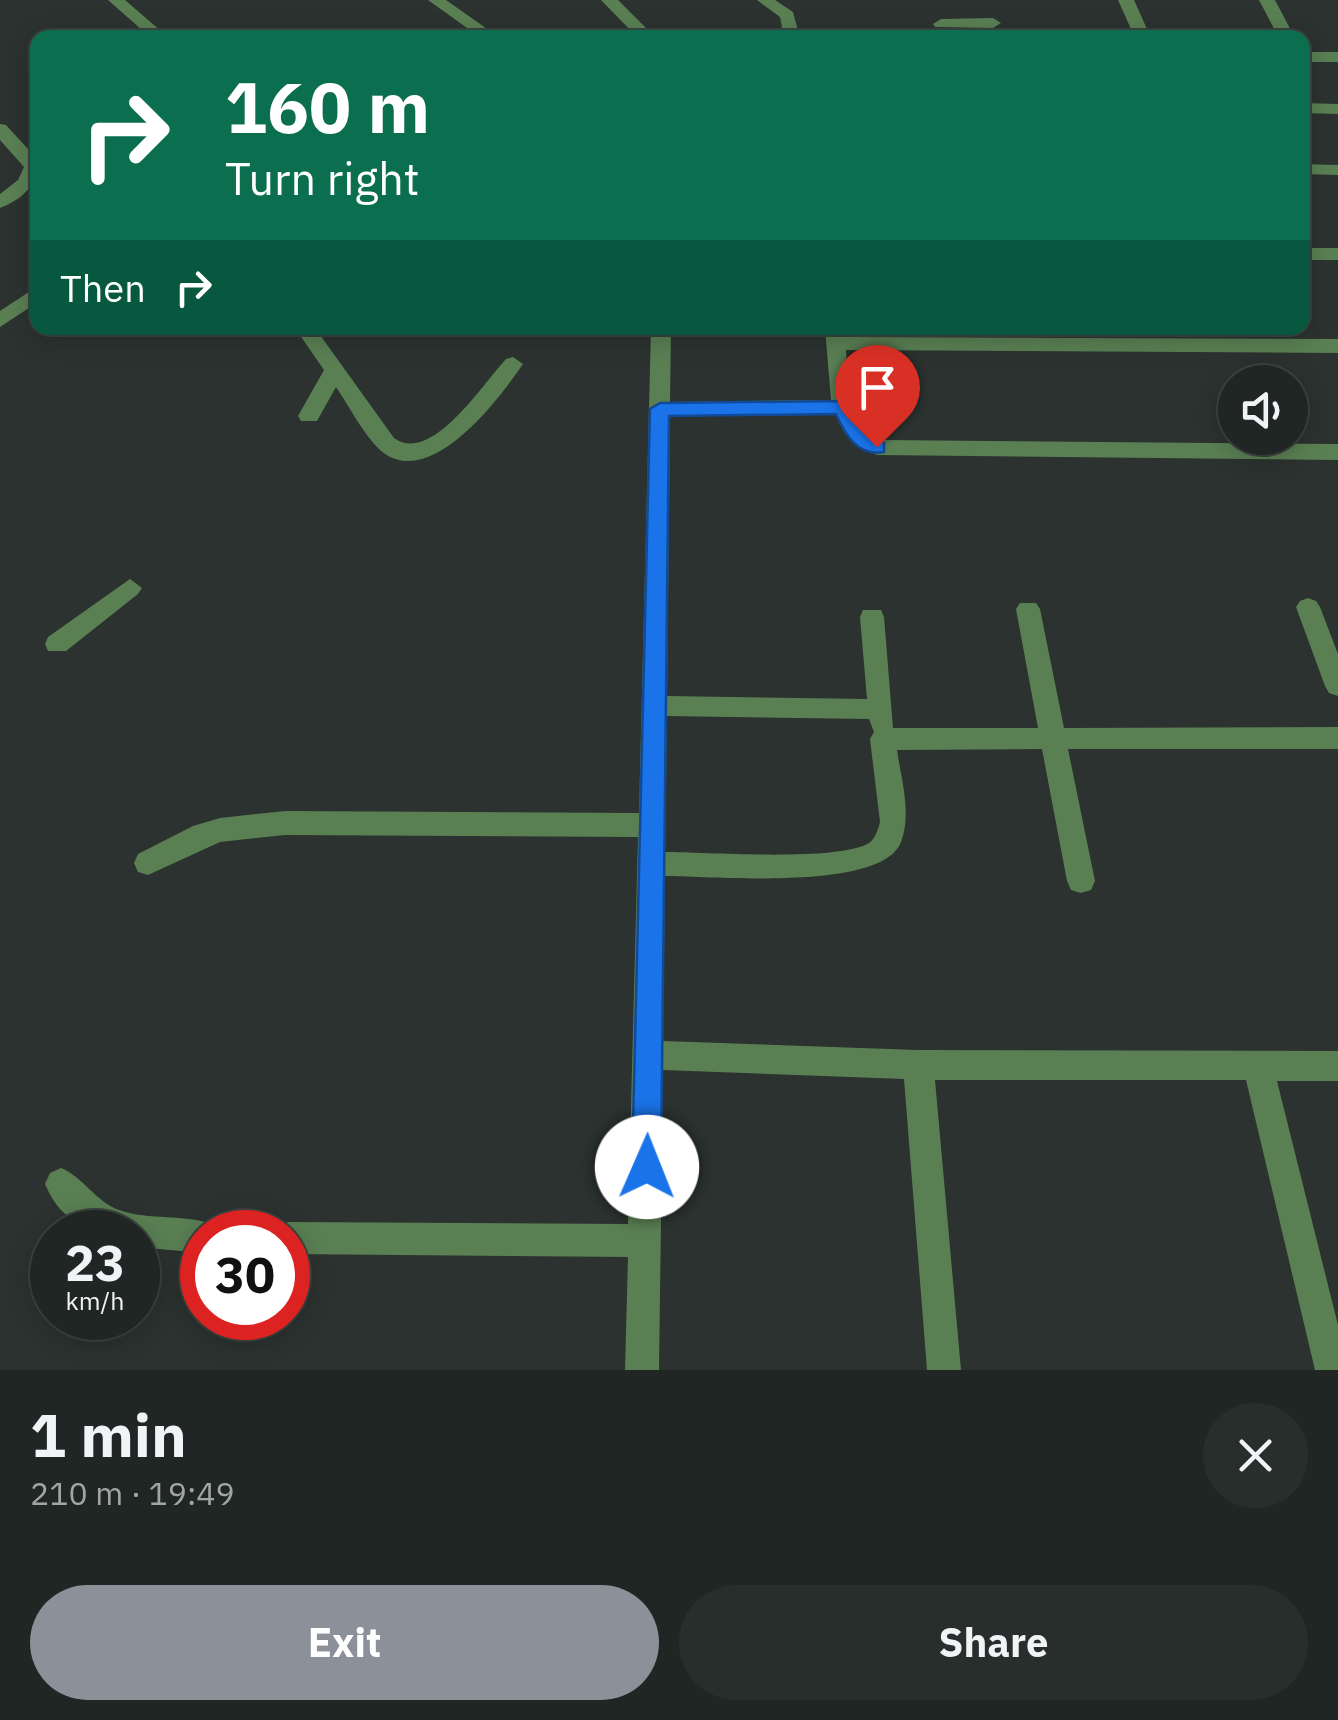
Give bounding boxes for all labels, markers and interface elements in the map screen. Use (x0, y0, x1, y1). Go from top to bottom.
text: 160 m (225, 61, 430, 152)
icon: right (60, 70, 190, 200)
text: Turn right (225, 149, 420, 207)
icon: right (166, 260, 221, 315)
text: Then (60, 263, 146, 312)
pin (835, 345, 920, 448)
icon: arrive (850, 360, 905, 415)
map controls (1218, 365, 1308, 455)
button: sound (1218, 365, 1308, 455)
position arrow (595, 1115, 699, 1219)
speed limit sign: 30 (180, 1210, 310, 1340)
text: 23 (65, 1230, 125, 1295)
text: km/h (66, 1284, 124, 1317)
text: 1 min (30, 1395, 187, 1474)
button: close (1203, 1403, 1308, 1508)
text: 210 m · 19:49 (30, 1472, 235, 1514)
button: Exit (30, 1585, 659, 1700)
button: Share (679, 1585, 1308, 1700)

